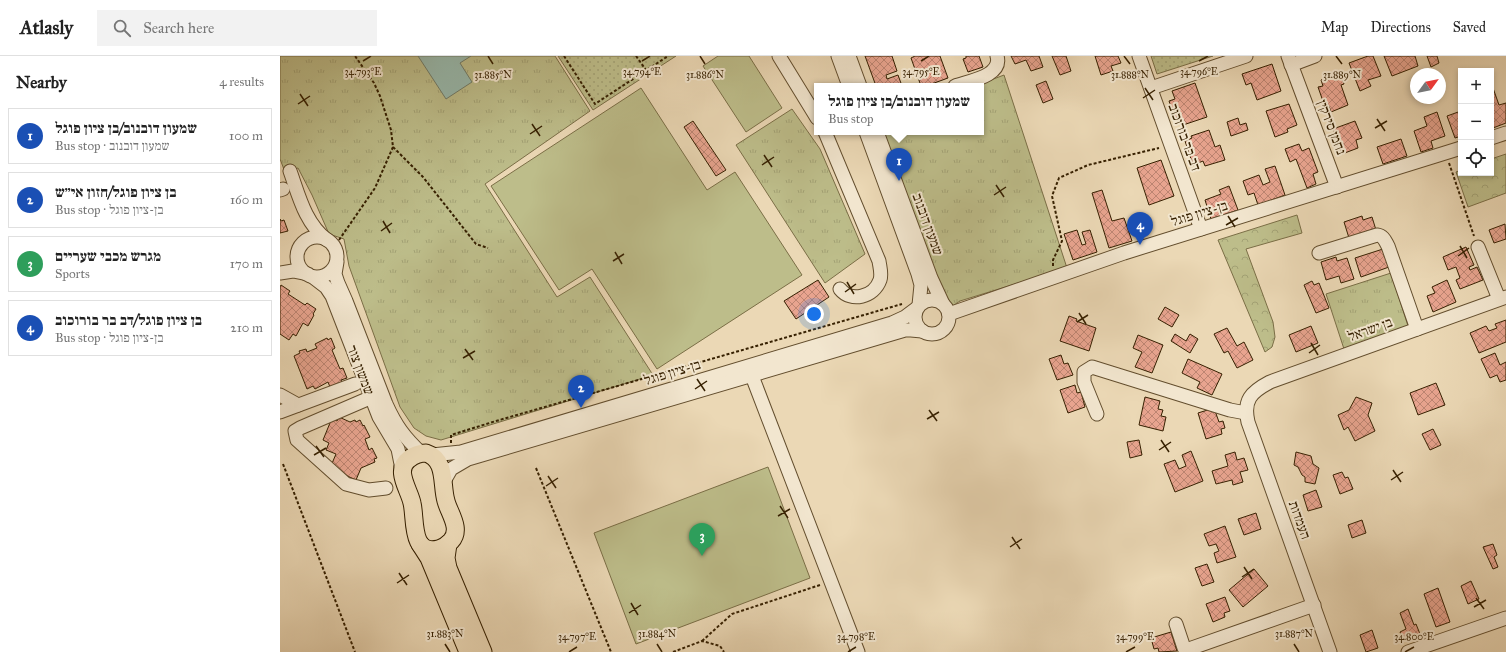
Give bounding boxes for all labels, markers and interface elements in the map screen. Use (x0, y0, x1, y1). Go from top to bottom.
search box (97, 10, 377, 46)
text: Atlasly (20, 16, 73, 39)
icon: search (111, 17, 133, 39)
text: Search here (143, 19, 214, 37)
text: Map (1321, 19, 1348, 36)
text: Directions (1370, 19, 1431, 36)
text: Saved (1453, 19, 1486, 36)
text: 34.793°E (345, 66, 381, 78)
text: 34.794°E (623, 66, 661, 78)
text: 34.795°E (902, 66, 940, 78)
text: 34.796°E (1180, 66, 1218, 78)
north arrow (1410, 68, 1446, 104)
map controls (1458, 68, 1494, 176)
button: + (1458, 68, 1494, 104)
text: 31.885°N (474, 69, 512, 81)
text: 31.886°N (686, 69, 724, 81)
text: 31.888°N (1111, 69, 1150, 81)
text: 31.889°N (1323, 69, 1362, 81)
text: Nearby (16, 72, 67, 93)
text: 4 results (219, 74, 264, 90)
popup (814, 83, 984, 135)
text: שמעון דובנוב/בן ציון פוגל (828, 92, 970, 110)
street label: נחמן סירקין (1313, 97, 1350, 157)
street label: דב בר בורוכוב (1164, 101, 1205, 173)
button: − (1458, 104, 1494, 140)
text: Bus stop (828, 111, 874, 127)
text: שמעון דובנוב/בן ציון פוגל (55, 119, 197, 137)
text: 1 (27, 128, 33, 144)
text: 100 m (229, 128, 263, 144)
text: Bus stop · שמעון דובנוב (55, 138, 169, 154)
button: locate (1458, 140, 1494, 176)
pin: 1 (886, 148, 912, 181)
text: בן ציון פוגל/חזון אי״ש (55, 183, 176, 201)
street label: שמעון דובנוב (908, 191, 947, 258)
text: 2 (27, 192, 33, 208)
text: 160 m (230, 192, 263, 208)
street label: בן-ציון פוגל (1169, 197, 1230, 230)
text: Bus stop · בן-ציון פוגל (55, 202, 163, 218)
pin: 4 (1127, 212, 1153, 245)
text: מגרש מכבי שעריים (55, 247, 161, 265)
text: 3 (27, 256, 33, 272)
text: 170 m (230, 256, 263, 272)
text: Sports (55, 266, 90, 282)
your location (804, 304, 824, 324)
text: בן ציון פוגל/דב בר בורוכוב (55, 311, 202, 329)
street label: בן ישראל (1346, 313, 1395, 345)
text: 4 (26, 320, 34, 336)
text: 210 m (230, 320, 263, 336)
text: Bus stop · בן-ציון פוגל (55, 330, 163, 346)
street label: שמשון צור (343, 343, 378, 398)
street label: בן-ציון פוגל (642, 356, 703, 389)
pin: 2 (568, 375, 594, 408)
street label: העמדות (1285, 499, 1314, 542)
pin: 3 (689, 523, 715, 556)
text: 31.883°N (427, 628, 464, 640)
text: 31.884°N (638, 628, 677, 640)
text: 31.887°N (1275, 628, 1314, 640)
text: 34.797°E (558, 631, 596, 643)
text: 34.798°E (837, 631, 875, 643)
text: 34.799°E (1116, 631, 1154, 643)
text: 34.800°E (1394, 631, 1434, 643)

